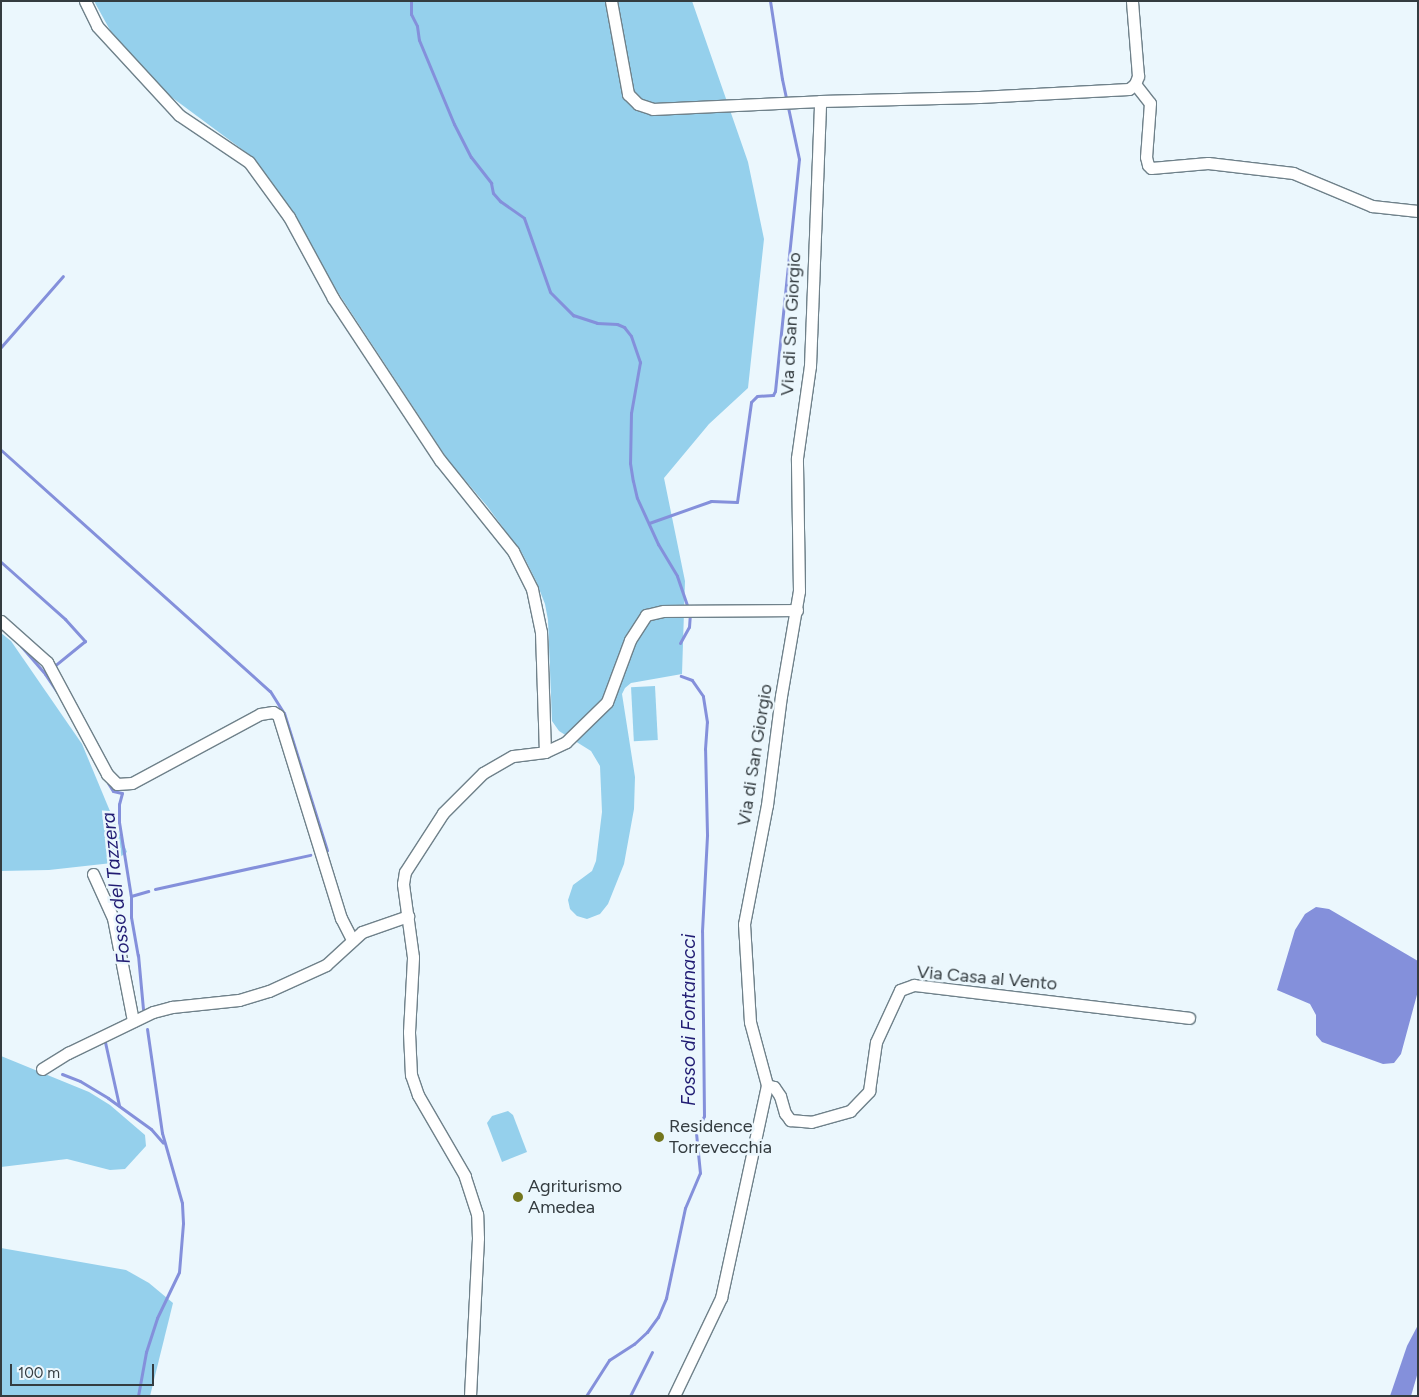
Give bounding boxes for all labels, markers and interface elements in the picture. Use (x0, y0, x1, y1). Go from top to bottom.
street label: Via di San Giorgio (776, 252, 806, 396)
street label: Via di San Giorgio (733, 682, 777, 828)
water label: Fosso del Tazzera (97, 811, 135, 965)
water label: Fosso di Fontanacci (678, 934, 700, 1106)
street label: Via Casa al Vento (916, 961, 1058, 995)
place label: Residence Torrevecchia (669, 1116, 772, 1158)
marker: Residence Torrevecchia (653, 1131, 665, 1143)
place label: Agriturismo Amedea (528, 1176, 622, 1218)
marker: Agriturismo Amedea (512, 1191, 524, 1203)
scale bar (12, 1354, 156, 1386)
text: 100 m (18, 1364, 60, 1382)

